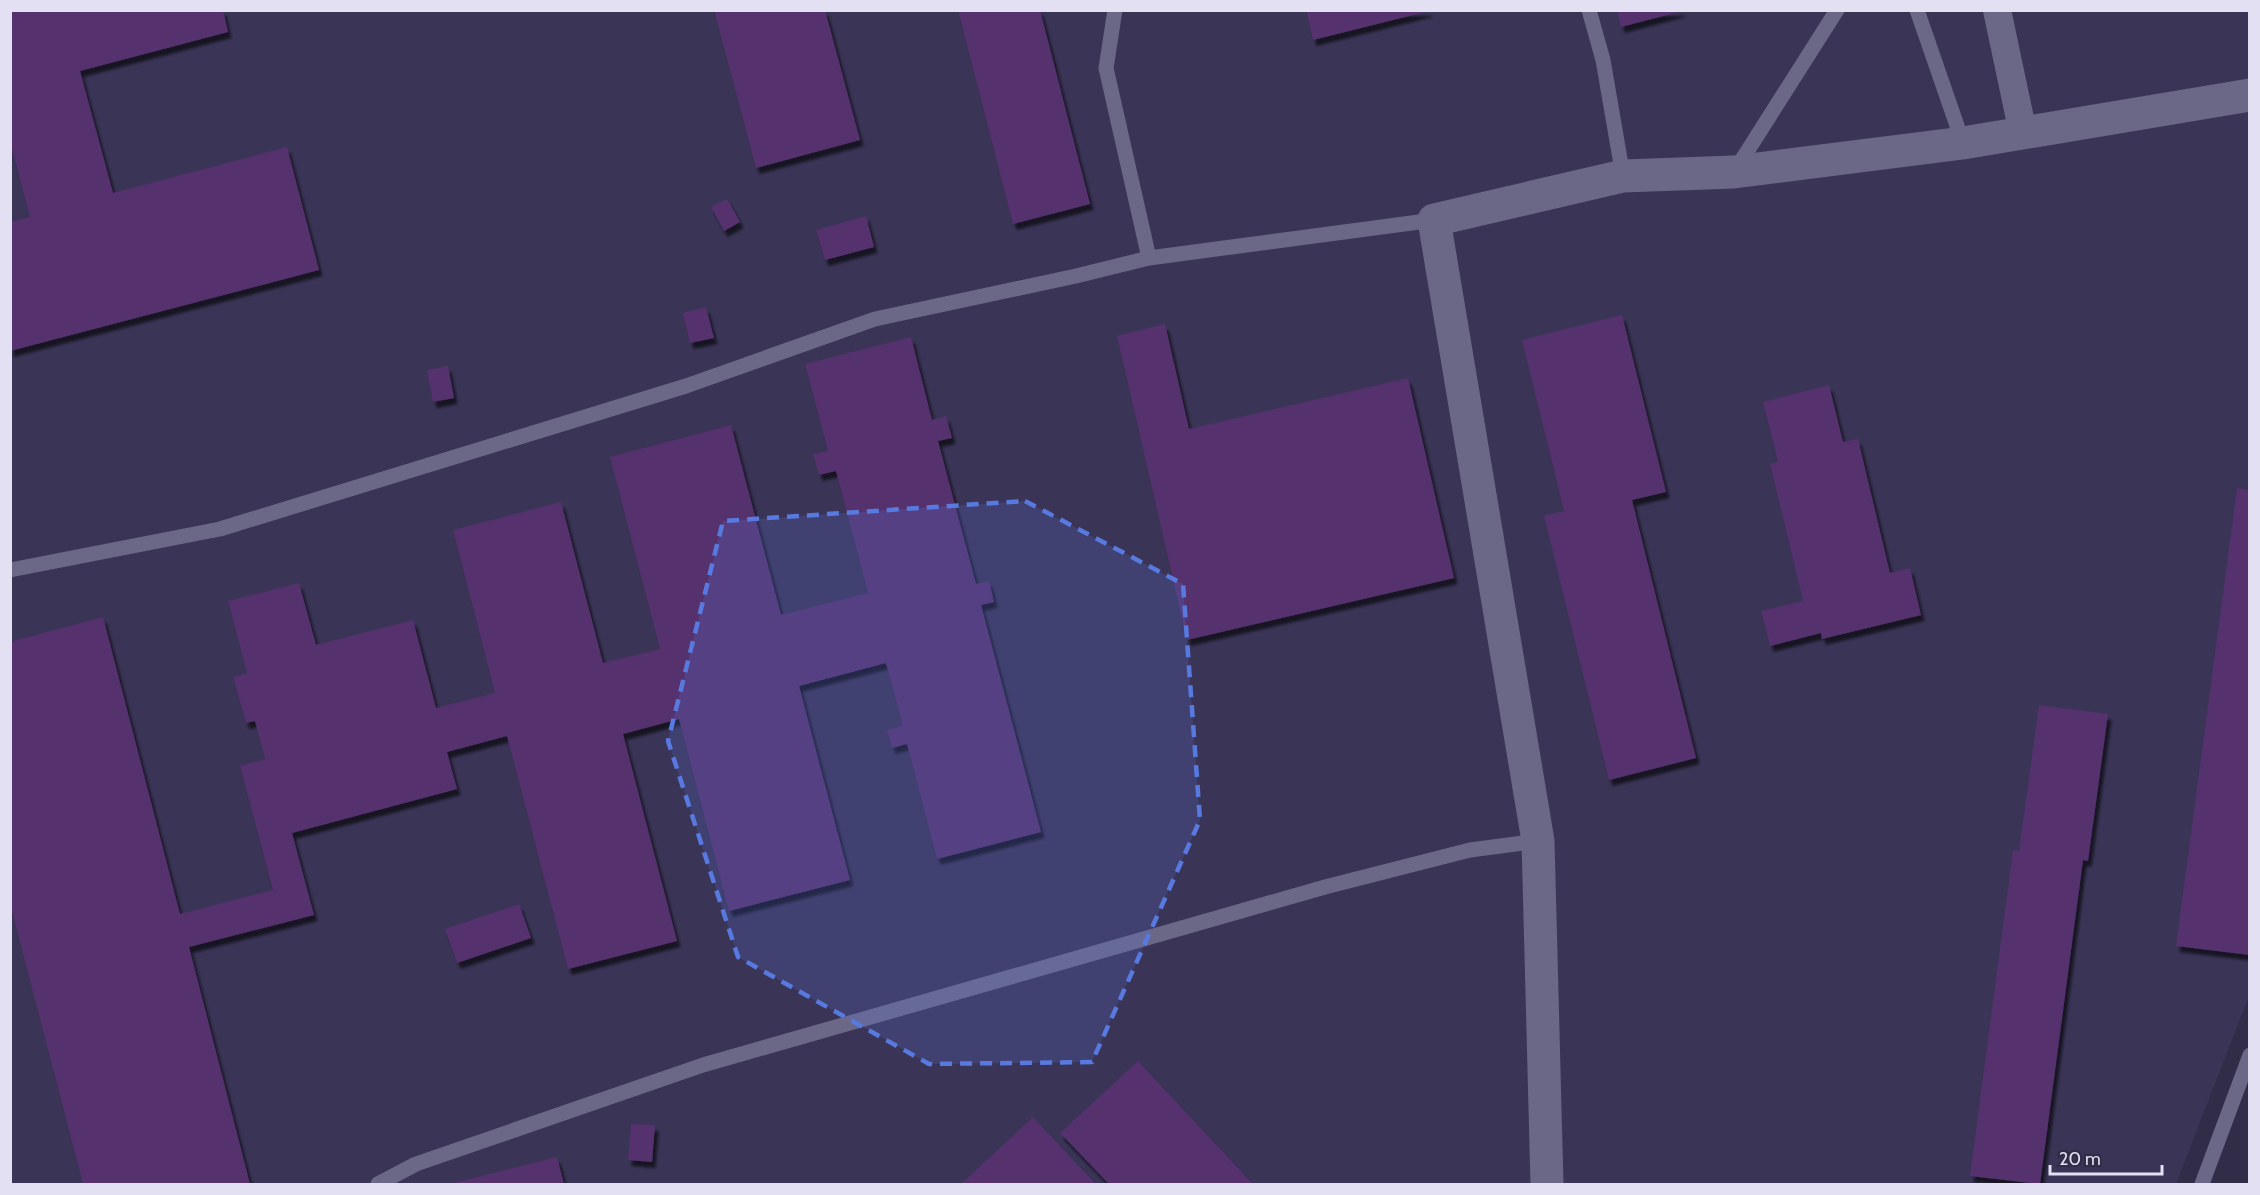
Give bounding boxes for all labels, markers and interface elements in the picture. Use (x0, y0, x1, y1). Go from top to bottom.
scale bar (2050, 1138, 2162, 1176)
text: 20 m (2059, 1148, 2101, 1170)

